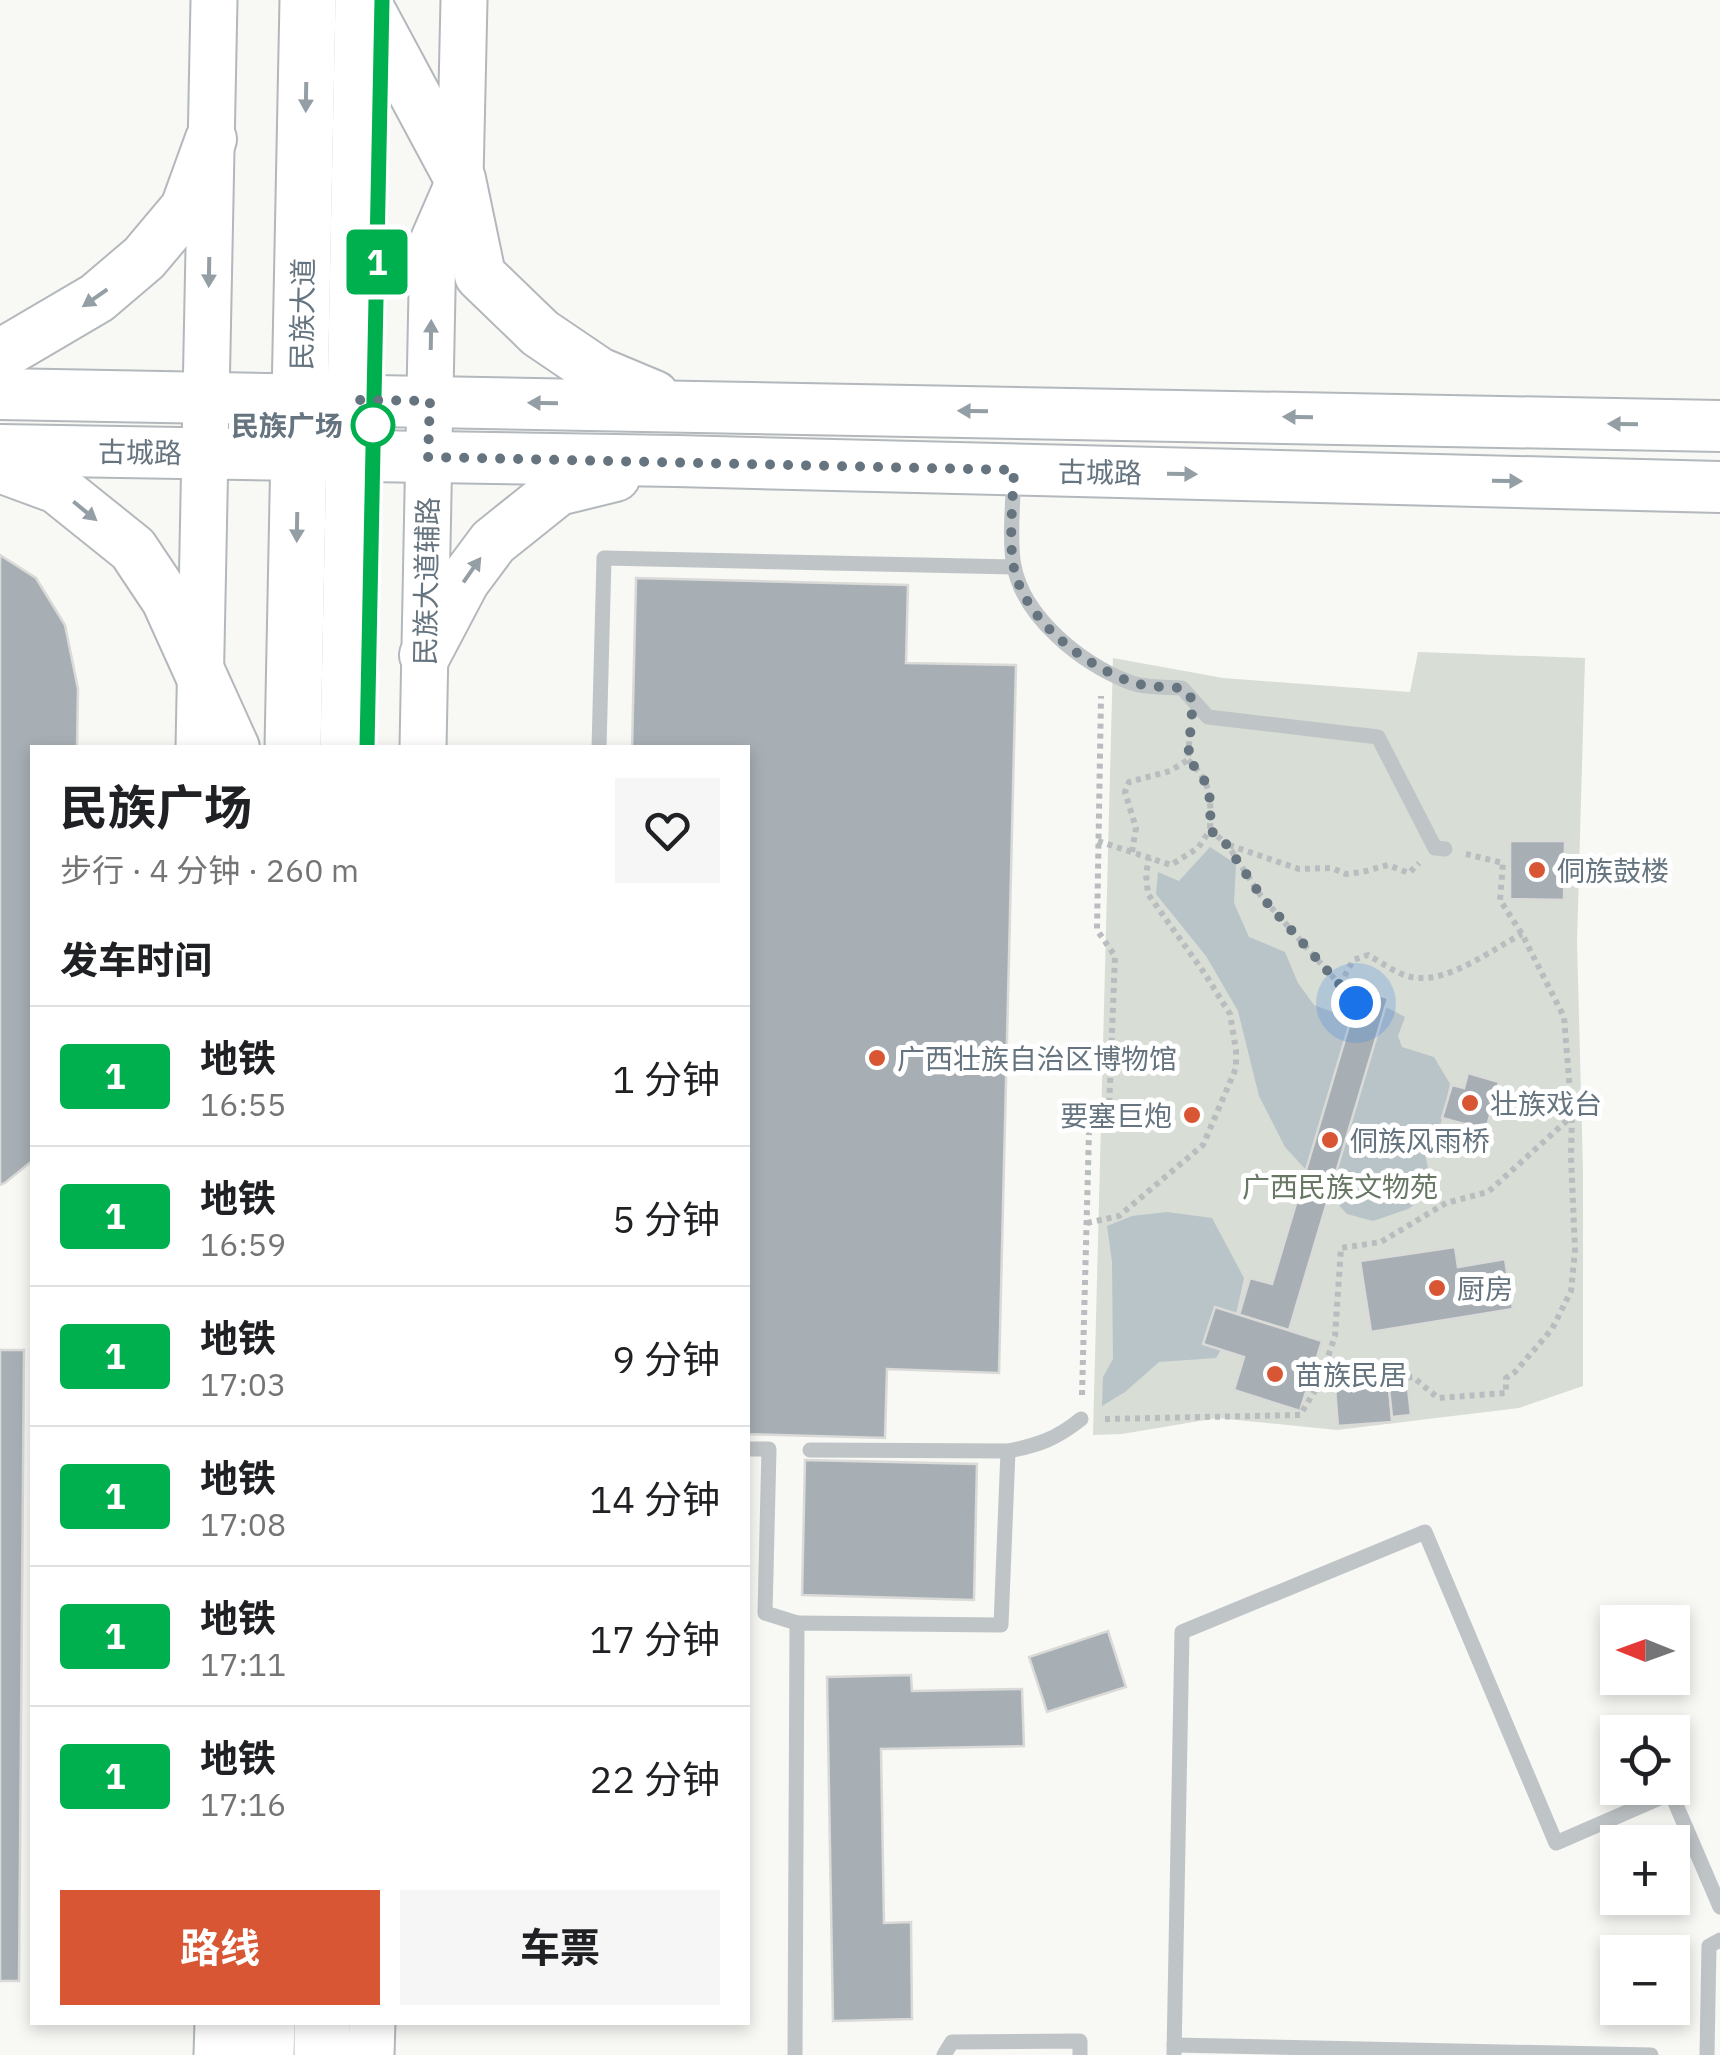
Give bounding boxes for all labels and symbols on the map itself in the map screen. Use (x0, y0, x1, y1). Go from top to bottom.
one-way arrow (298, 82, 314, 114)
line badge: 1 (344, 230, 410, 294)
one-way arrow (200, 257, 216, 289)
street label: 民族大道 (283, 258, 321, 370)
one-way arrow (82, 288, 108, 307)
one-way arrow (423, 319, 439, 351)
one-way arrow (526, 395, 558, 411)
one-way arrow (956, 403, 988, 419)
marker: 民族广场 (352, 404, 394, 446)
place label: 民族广场 (231, 407, 343, 444)
one-way arrow (1281, 409, 1313, 425)
one-way arrow (1606, 416, 1638, 432)
street label: 古城路 (98, 433, 182, 471)
street label: 古城路 (1058, 453, 1142, 491)
one-way arrow (1167, 466, 1199, 482)
one-way arrow (1492, 474, 1524, 490)
street label: 民族大道辅路 (406, 497, 446, 665)
one-way arrow (73, 500, 98, 521)
one-way arrow (289, 512, 305, 544)
one-way arrow (462, 557, 481, 584)
place label: 侗族鼓楼 (1557, 852, 1669, 889)
marker: 侗族鼓楼 (1526, 859, 1548, 881)
your location (1331, 978, 1381, 1028)
place label: 广西壮族自治区博物馆 (897, 1040, 1177, 1077)
marker: 广西壮族自治区博物馆 (866, 1047, 888, 1069)
place label: 壮族戏台 (1490, 1085, 1602, 1122)
marker: 壮族戏台 (1459, 1092, 1481, 1114)
place label: 要塞巨炮 (1060, 1097, 1172, 1134)
marker: 要塞巨炮 (1181, 1104, 1203, 1126)
place label: 侗族风雨桥 (1350, 1122, 1490, 1159)
marker: 侗族风雨桥 (1319, 1129, 1341, 1151)
park label: 广西民族文物苑 (1242, 1168, 1438, 1205)
place label: 厨房 (1457, 1270, 1513, 1307)
marker: 厨房 (1426, 1277, 1448, 1299)
place label: 苗族民居 (1295, 1356, 1407, 1393)
marker: 苗族民居 (1264, 1363, 1286, 1385)
north arrow (1600, 1605, 1690, 1695)

